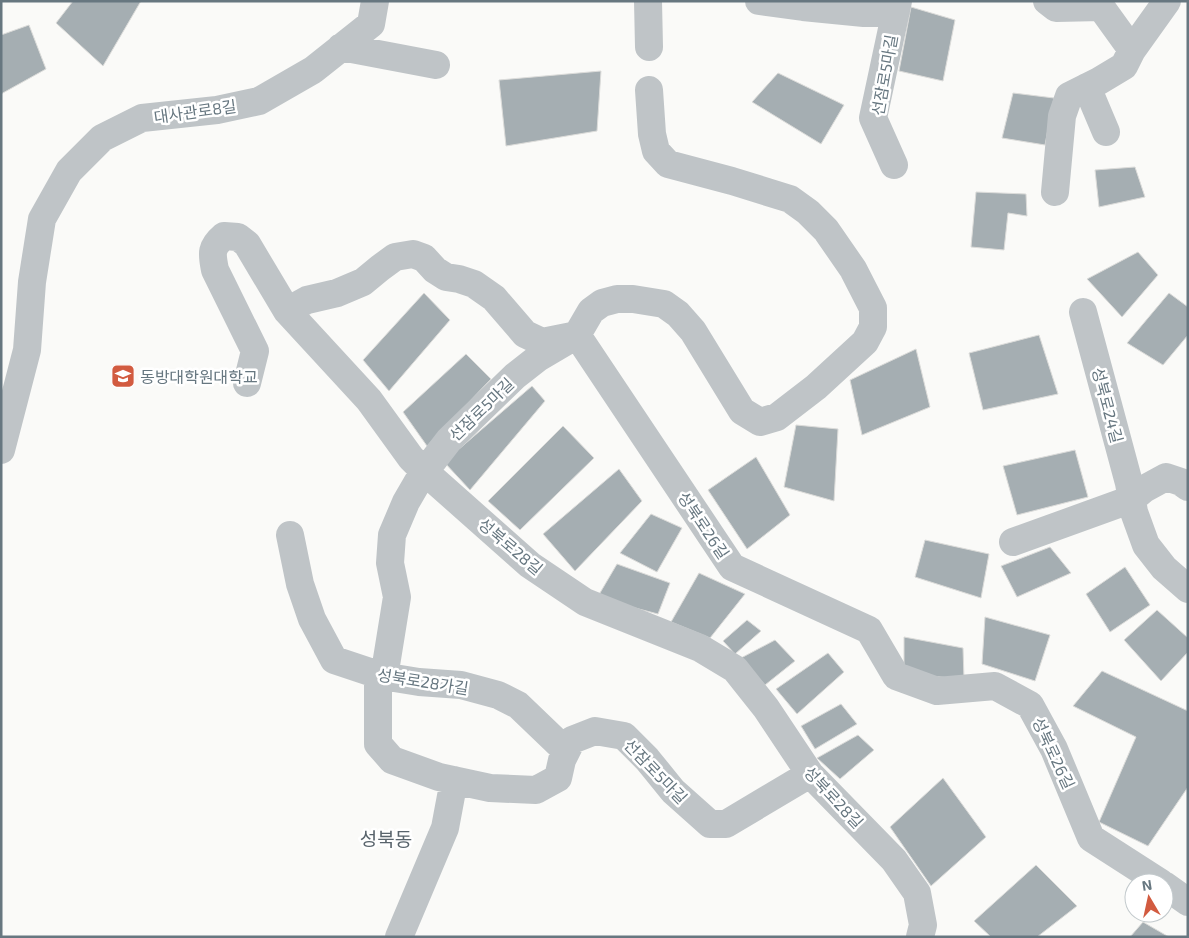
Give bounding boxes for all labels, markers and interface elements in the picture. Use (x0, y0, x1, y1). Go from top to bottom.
street label: 선잠로5마길 (868, 33, 900, 117)
street label: 대사관로8길 (152, 96, 238, 126)
school or university icon: 동방대학원대학교 (110, 363, 136, 389)
street label: 성북로24길 (1089, 365, 1127, 445)
place label: 동방대학원대학교 (140, 367, 258, 386)
street label: 선잠로5마길 (445, 374, 517, 444)
street label: 성북로26길 (675, 488, 733, 562)
street label: 성북로28길 (475, 514, 547, 578)
street label: 성북로28가길 (376, 664, 470, 698)
street label: 성북로26길 (1029, 714, 1079, 792)
street label: 선잠로5마길 (621, 735, 691, 807)
street label: 성북로28길 (801, 762, 867, 832)
district label: 성북동 (360, 827, 412, 850)
north arrow (1124, 873, 1174, 923)
text: N (1141, 875, 1153, 894)

